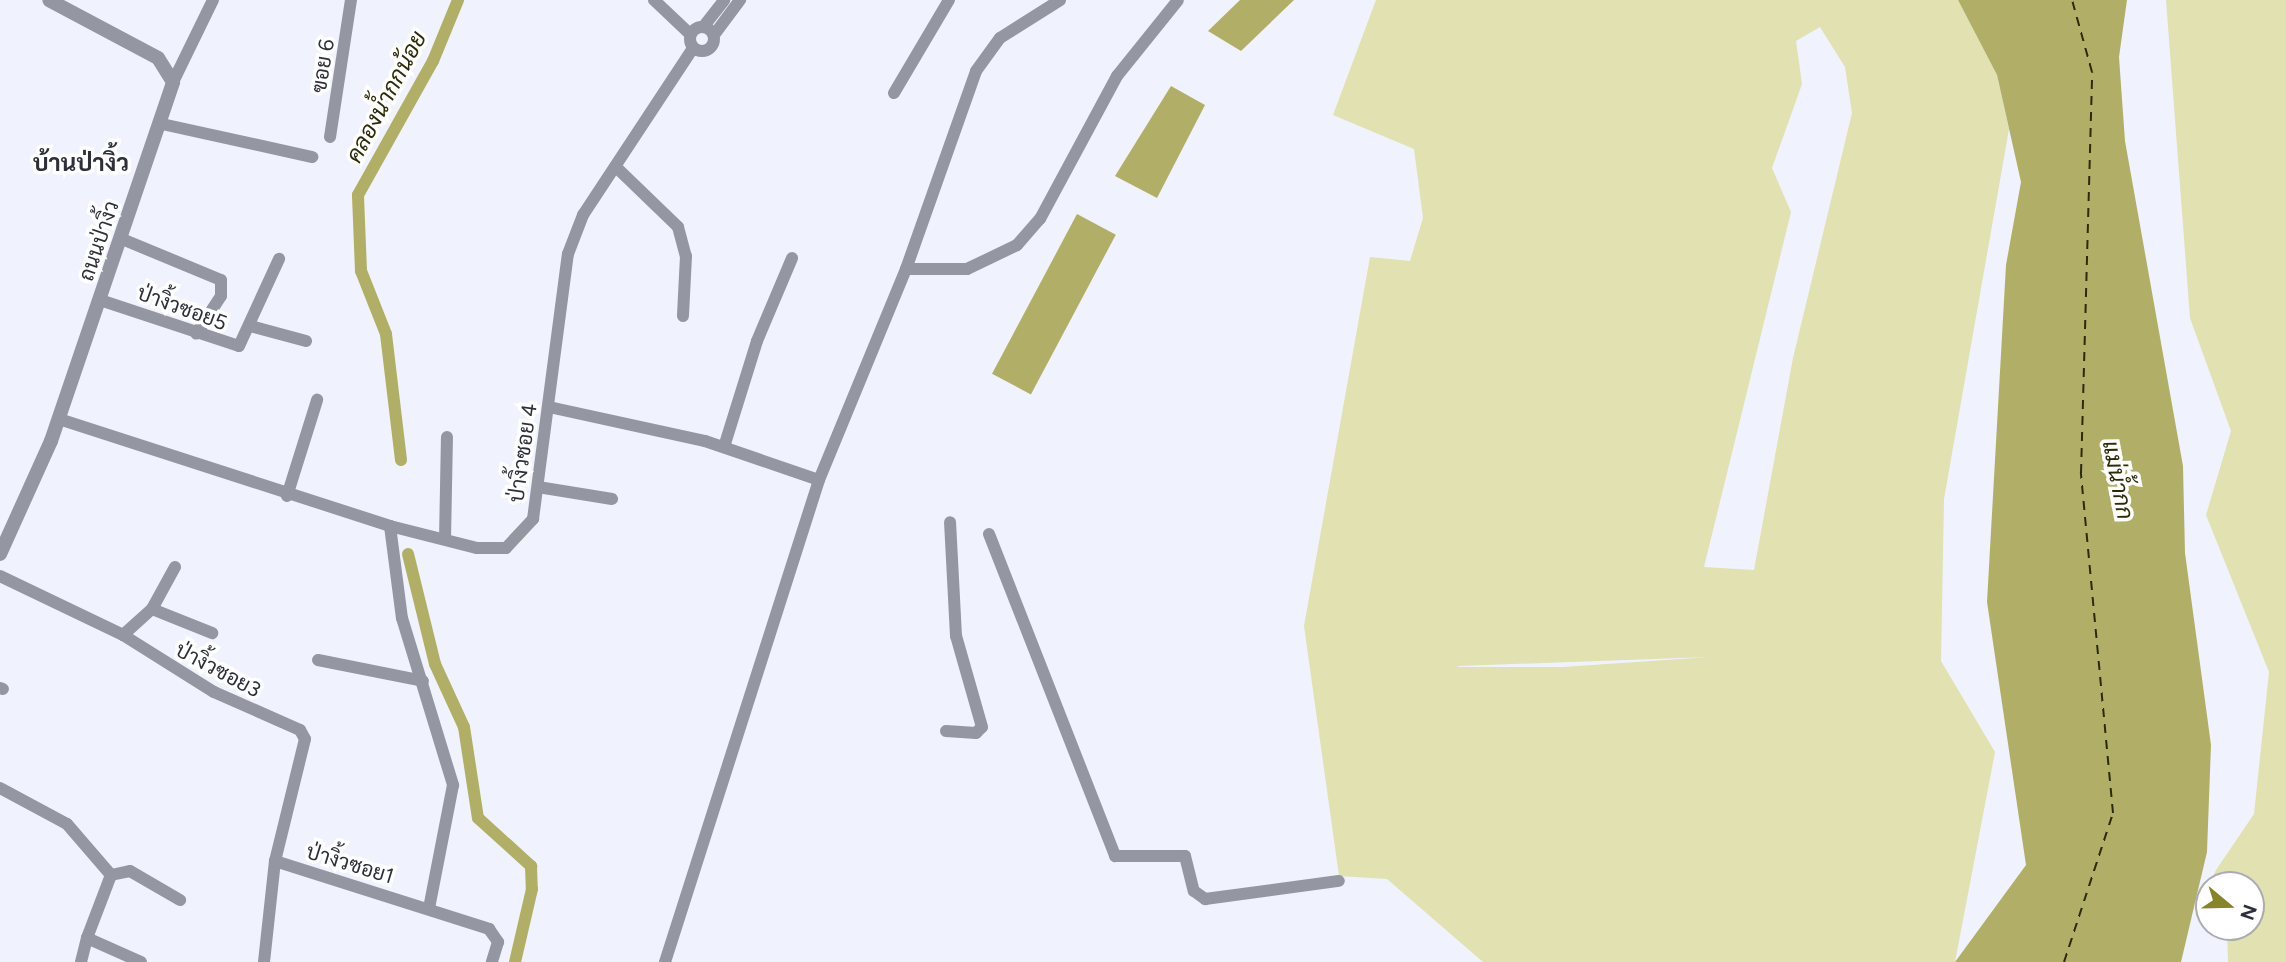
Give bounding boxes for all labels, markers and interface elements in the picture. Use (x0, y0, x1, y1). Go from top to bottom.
water label: คลองน้ำกกน้อย (340, 27, 432, 167)
street label: ฃอย 6 (306, 37, 340, 95)
district label: บ้านป่างิ้ว (33, 149, 129, 177)
street label: ถนนป่างิ้ว (74, 198, 124, 284)
street label: ป่างิ้วซอย5 (134, 280, 230, 336)
street label: ป่างิ้วซอย 4 (504, 402, 542, 504)
water label: แม่น้ำกก (2097, 438, 2139, 522)
street label: ป่างิ้วซอย3 (171, 637, 265, 703)
street label: ป่างิ้วซอย1 (303, 839, 397, 889)
north arrow (2195, 871, 2265, 941)
text: N (2235, 902, 2262, 923)

